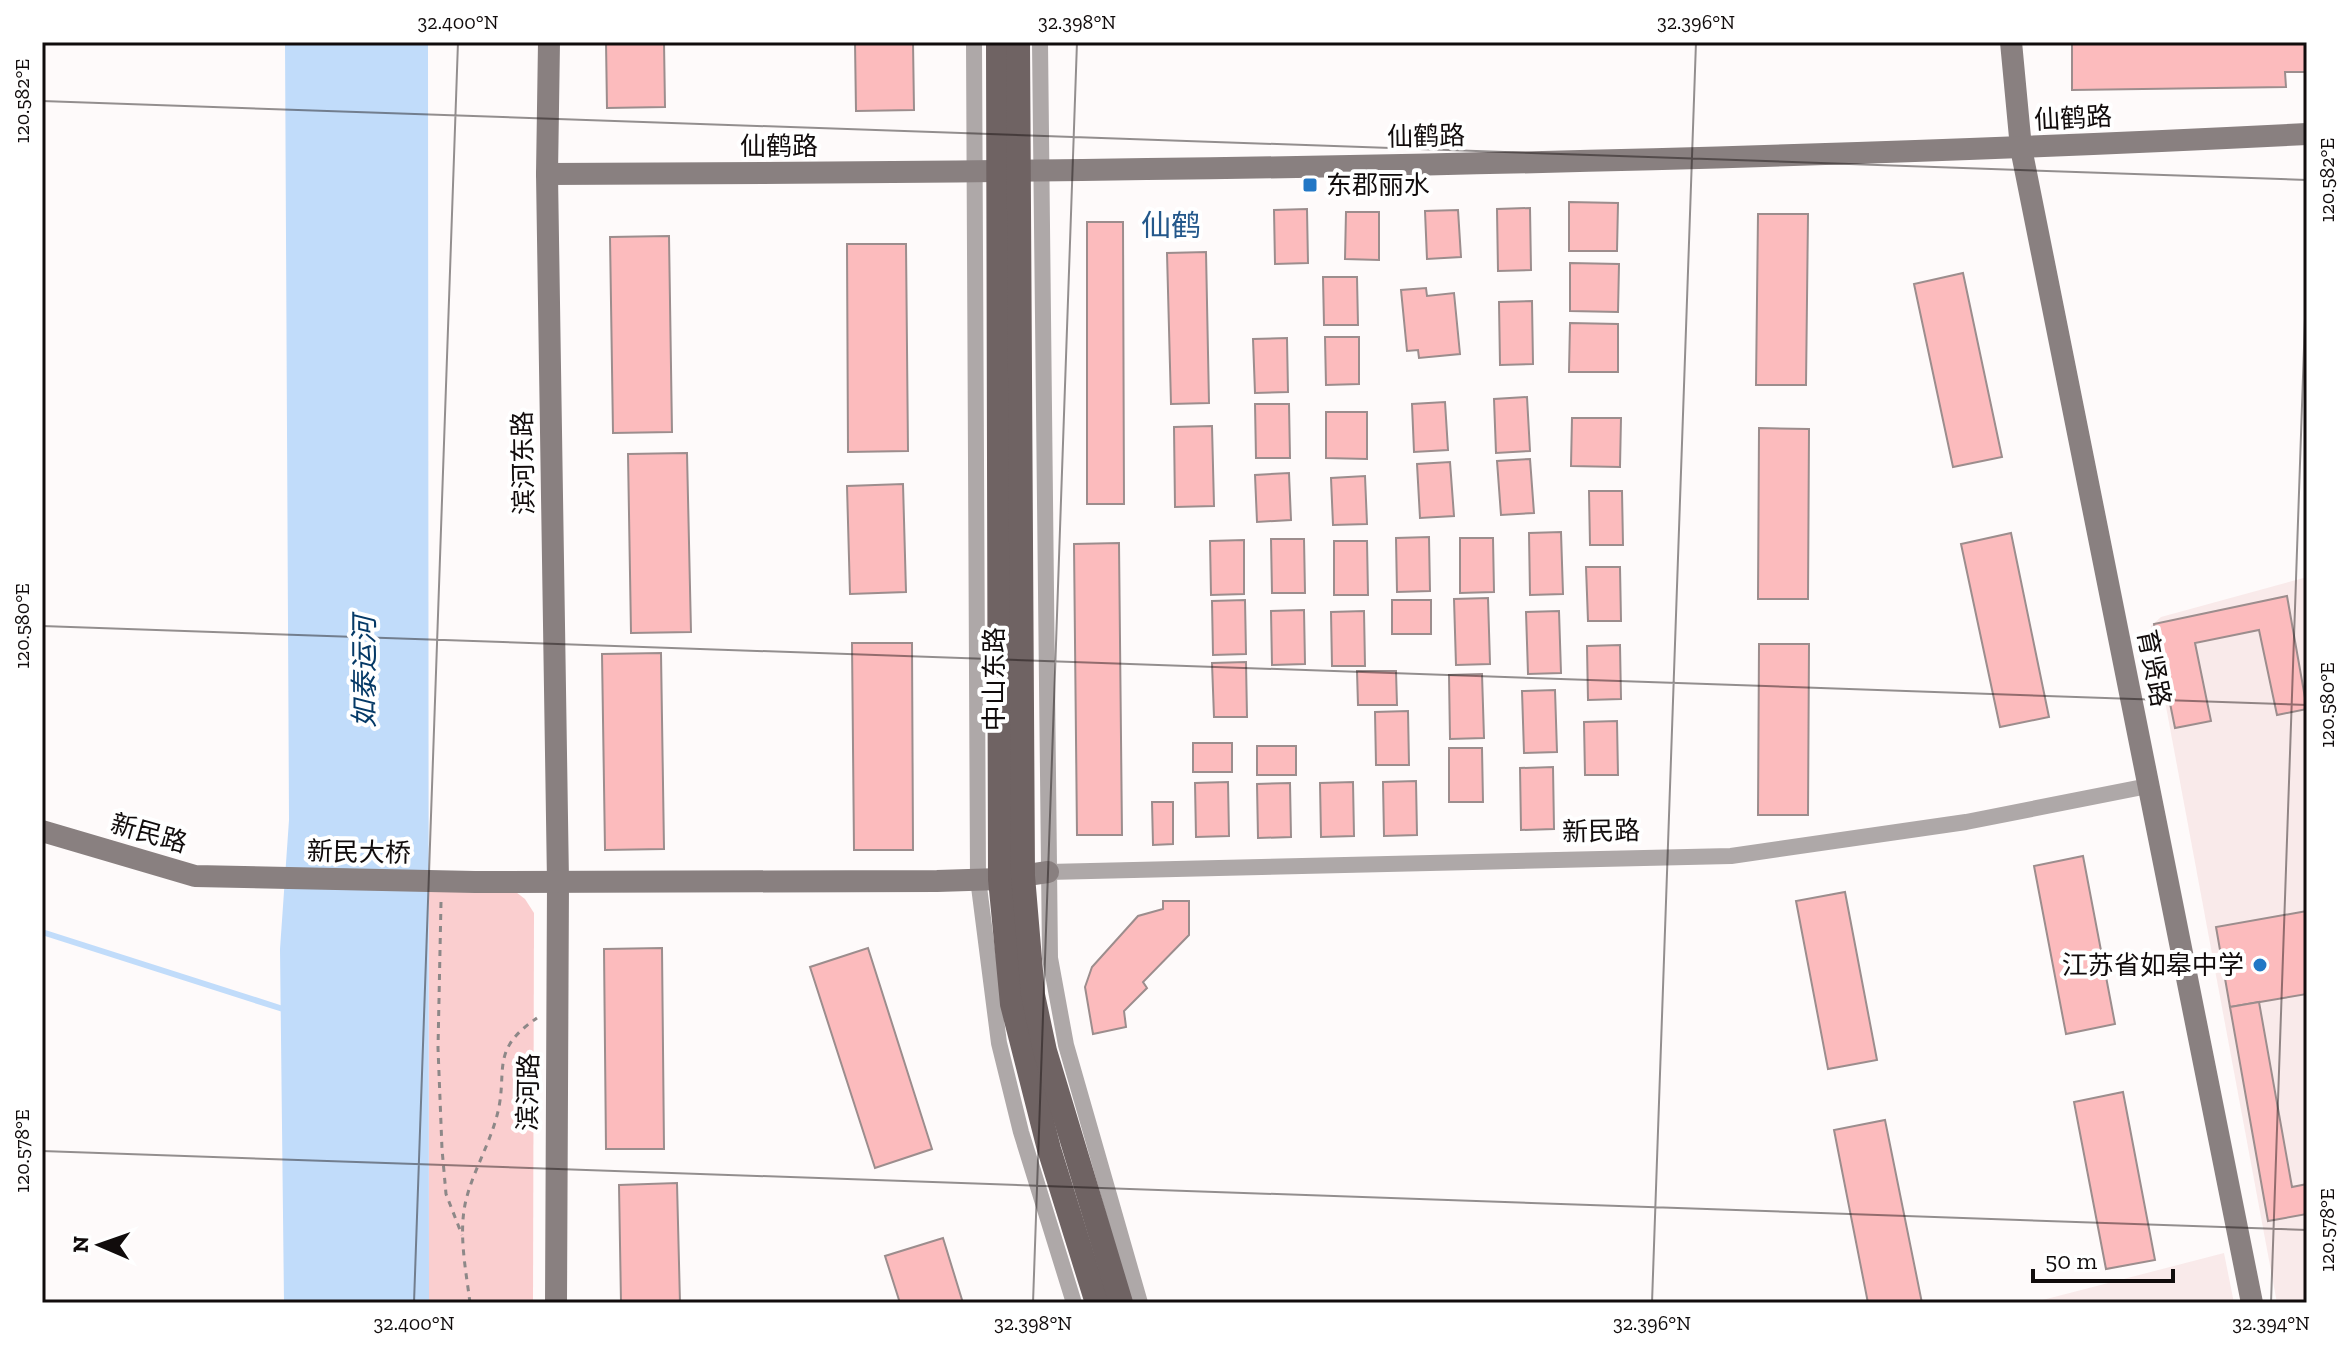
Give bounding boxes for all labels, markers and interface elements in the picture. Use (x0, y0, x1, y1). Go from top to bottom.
text: 32.400°N (418, 10, 499, 34)
text: 32.398°N (1038, 10, 1116, 34)
text: 32.396°N (1657, 10, 1735, 34)
text: 120.582°E (10, 59, 34, 143)
street label: 仙鹤路 (2033, 100, 2113, 136)
street label: 仙鹤路 (1387, 119, 1465, 153)
street label: 仙鹤路 (740, 130, 818, 162)
text: 120.582°E (2315, 138, 2339, 222)
place label: 东郡丽水 (1326, 169, 1430, 201)
marker: 东郡丽水 (1301, 176, 1319, 194)
district label: 仙鹤 (1141, 208, 1201, 244)
street label: 滨河东路 (506, 411, 540, 515)
text: 120.580°E (10, 583, 34, 669)
water label: 如泰运河 (348, 611, 381, 728)
street label: 中山东路 (978, 627, 1010, 731)
street label: 育贤路 (2131, 627, 2177, 709)
text: 120.580°E (2315, 662, 2339, 748)
street label: 新民路 (107, 807, 191, 859)
street label: 新民路 (1562, 814, 1640, 848)
street label: 新民大桥 (307, 835, 411, 869)
place label: 江苏省如皋中学 (2062, 949, 2244, 981)
marker: 江苏省如皋中学 (2251, 956, 2269, 974)
street label: 滨河路 (511, 1053, 545, 1131)
text: 120.578°E (10, 1109, 34, 1193)
text: 120.578°E (2315, 1188, 2339, 1272)
north arrow (60, 1205, 140, 1285)
scale bar (2033, 1233, 2173, 1283)
text: N (67, 1235, 94, 1253)
text: 50 m (2045, 1246, 2098, 1275)
text: 32.400°N (374, 1311, 455, 1335)
text: 32.398°N (994, 1311, 1072, 1335)
text: 32.396°N (1613, 1311, 1691, 1335)
text: 32.394°N (2232, 1311, 2310, 1335)

